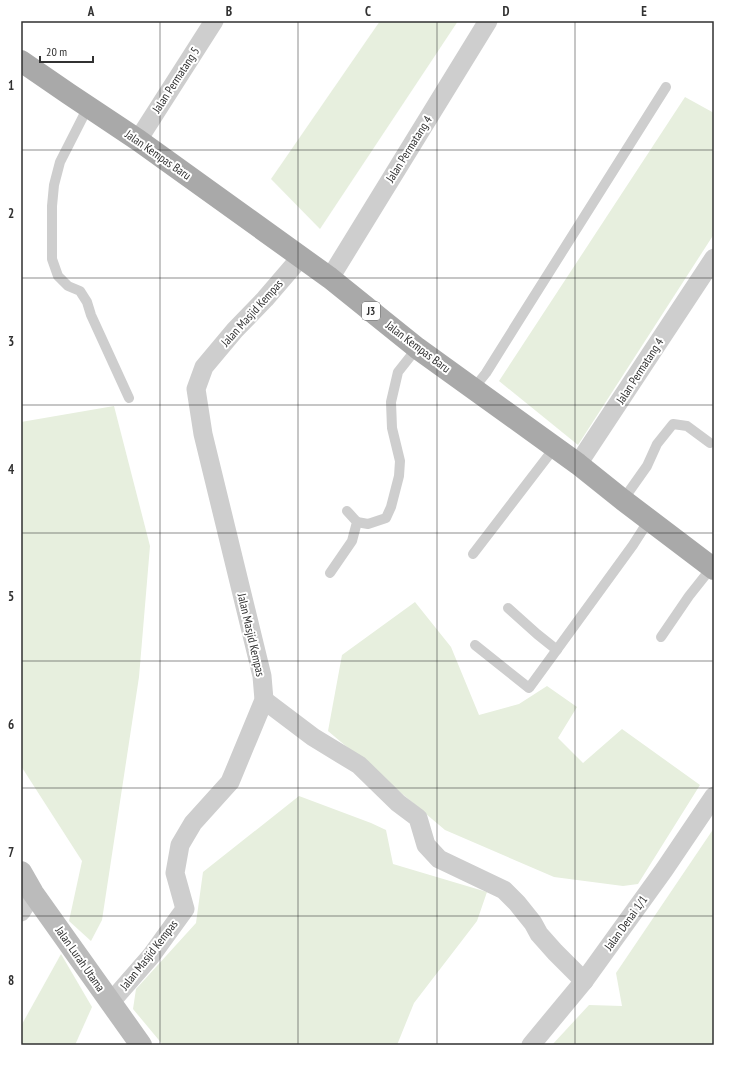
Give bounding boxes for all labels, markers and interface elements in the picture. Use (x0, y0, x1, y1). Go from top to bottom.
text: A (87, 3, 95, 20)
text: B (226, 3, 232, 20)
text: C (365, 3, 371, 20)
text: D (503, 3, 510, 20)
text: E (641, 3, 647, 20)
scale bar (40, 38, 93, 64)
text: 20 m (46, 44, 67, 59)
street label: Jalan Permatang 5 (148, 44, 202, 116)
text: 1 (8, 77, 14, 94)
street label: Jalan Permatang 4 (382, 112, 435, 186)
street label: Jalan Kempas Baru (122, 126, 194, 183)
text: 2 (8, 205, 14, 222)
street label: Jalan Masjid Kempas (217, 276, 286, 350)
road number: J3 (362, 302, 380, 320)
street label: Jalan Kempas Baru (382, 317, 454, 376)
text: 3 (8, 333, 14, 350)
street label: Jalan Permatang 4 (612, 334, 667, 407)
text: 4 (8, 461, 15, 478)
text: 5 (8, 588, 14, 605)
street label: Jalan Masjid Kempas (234, 591, 268, 678)
text: 6 (8, 716, 14, 733)
text: 7 (8, 844, 14, 861)
street label: Jalan Denai 1/1 (600, 892, 650, 954)
street label: Jalan Masjid Kempas (116, 917, 181, 994)
street label: Jalan Lurah Utama (52, 922, 108, 994)
text: 8 (8, 972, 14, 989)

